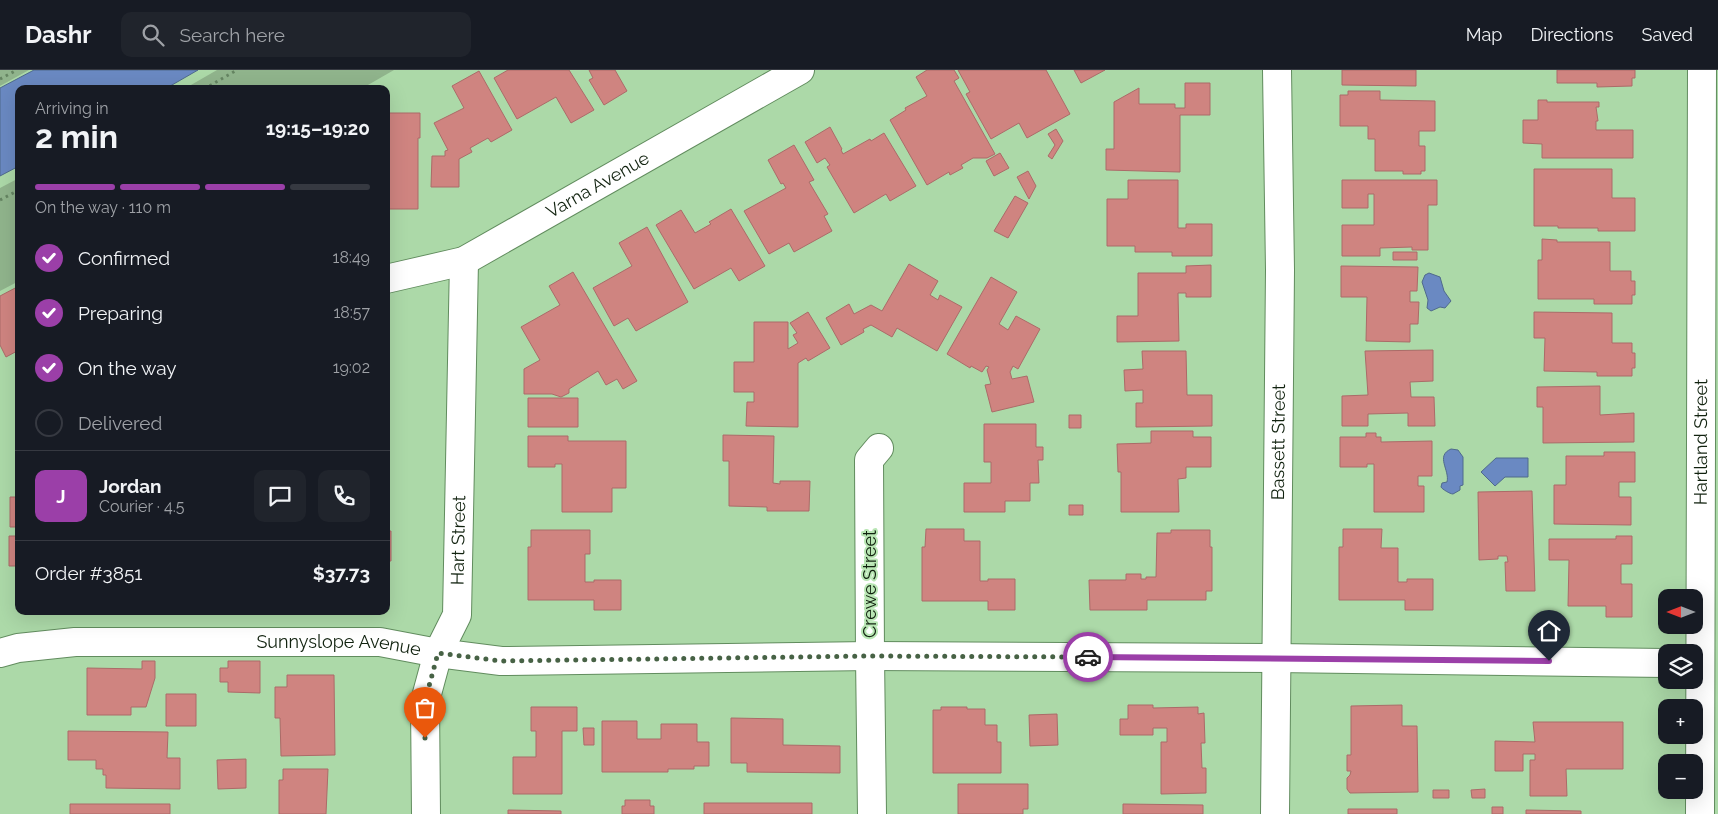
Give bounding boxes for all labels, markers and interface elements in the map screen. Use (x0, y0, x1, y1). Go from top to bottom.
search box (121, 12, 471, 57)
text: Dashr (25, 20, 91, 49)
icon: search (139, 21, 167, 49)
text: Search here (179, 24, 285, 46)
text: Map (1466, 24, 1502, 45)
text: Directions (1530, 24, 1614, 45)
text: Saved (1642, 24, 1693, 45)
text: Arriving in (35, 99, 109, 118)
text: 19:15–19:20 (266, 117, 370, 139)
text: 2 min (35, 118, 118, 155)
street label: Varna Avenue (542, 147, 653, 222)
text: On the way · 110 m (35, 198, 171, 217)
icon: check (35, 244, 63, 272)
text: Confirmed (78, 247, 170, 269)
text: 18:49 (333, 248, 370, 267)
icon: check (35, 299, 63, 327)
text: Preparing (78, 302, 163, 324)
text: 18:57 (333, 303, 370, 322)
icon: check (35, 354, 63, 382)
text: On the way (78, 357, 177, 379)
text: 19:02 (333, 358, 370, 377)
street label: Hartland Street (1690, 379, 1711, 505)
street label: Bassett Street (1267, 384, 1289, 500)
text: Delivered (78, 412, 162, 434)
button: chat (254, 470, 306, 522)
button: phone (318, 470, 370, 522)
text: Jordan (99, 475, 162, 497)
text: J (56, 485, 66, 507)
street label: Hart Street (447, 495, 469, 585)
text: Courier · 4.5 (99, 497, 184, 516)
street label: Crewe Street (859, 530, 880, 638)
text: Order #3851 (35, 562, 142, 584)
text: $37.73 (313, 562, 370, 584)
north arrow (1658, 589, 1702, 634)
map controls (1658, 589, 1703, 799)
pin (1528, 610, 1570, 661)
icon: home (1535, 617, 1563, 645)
street label: Sunnyslope Avenue (256, 631, 423, 660)
courier (1063, 632, 1113, 682)
icon: car (1074, 643, 1102, 671)
button: layers (1658, 644, 1703, 689)
pin (404, 687, 446, 738)
icon: bag (411, 694, 439, 722)
button: + (1658, 699, 1703, 744)
button: − (1658, 754, 1703, 799)

